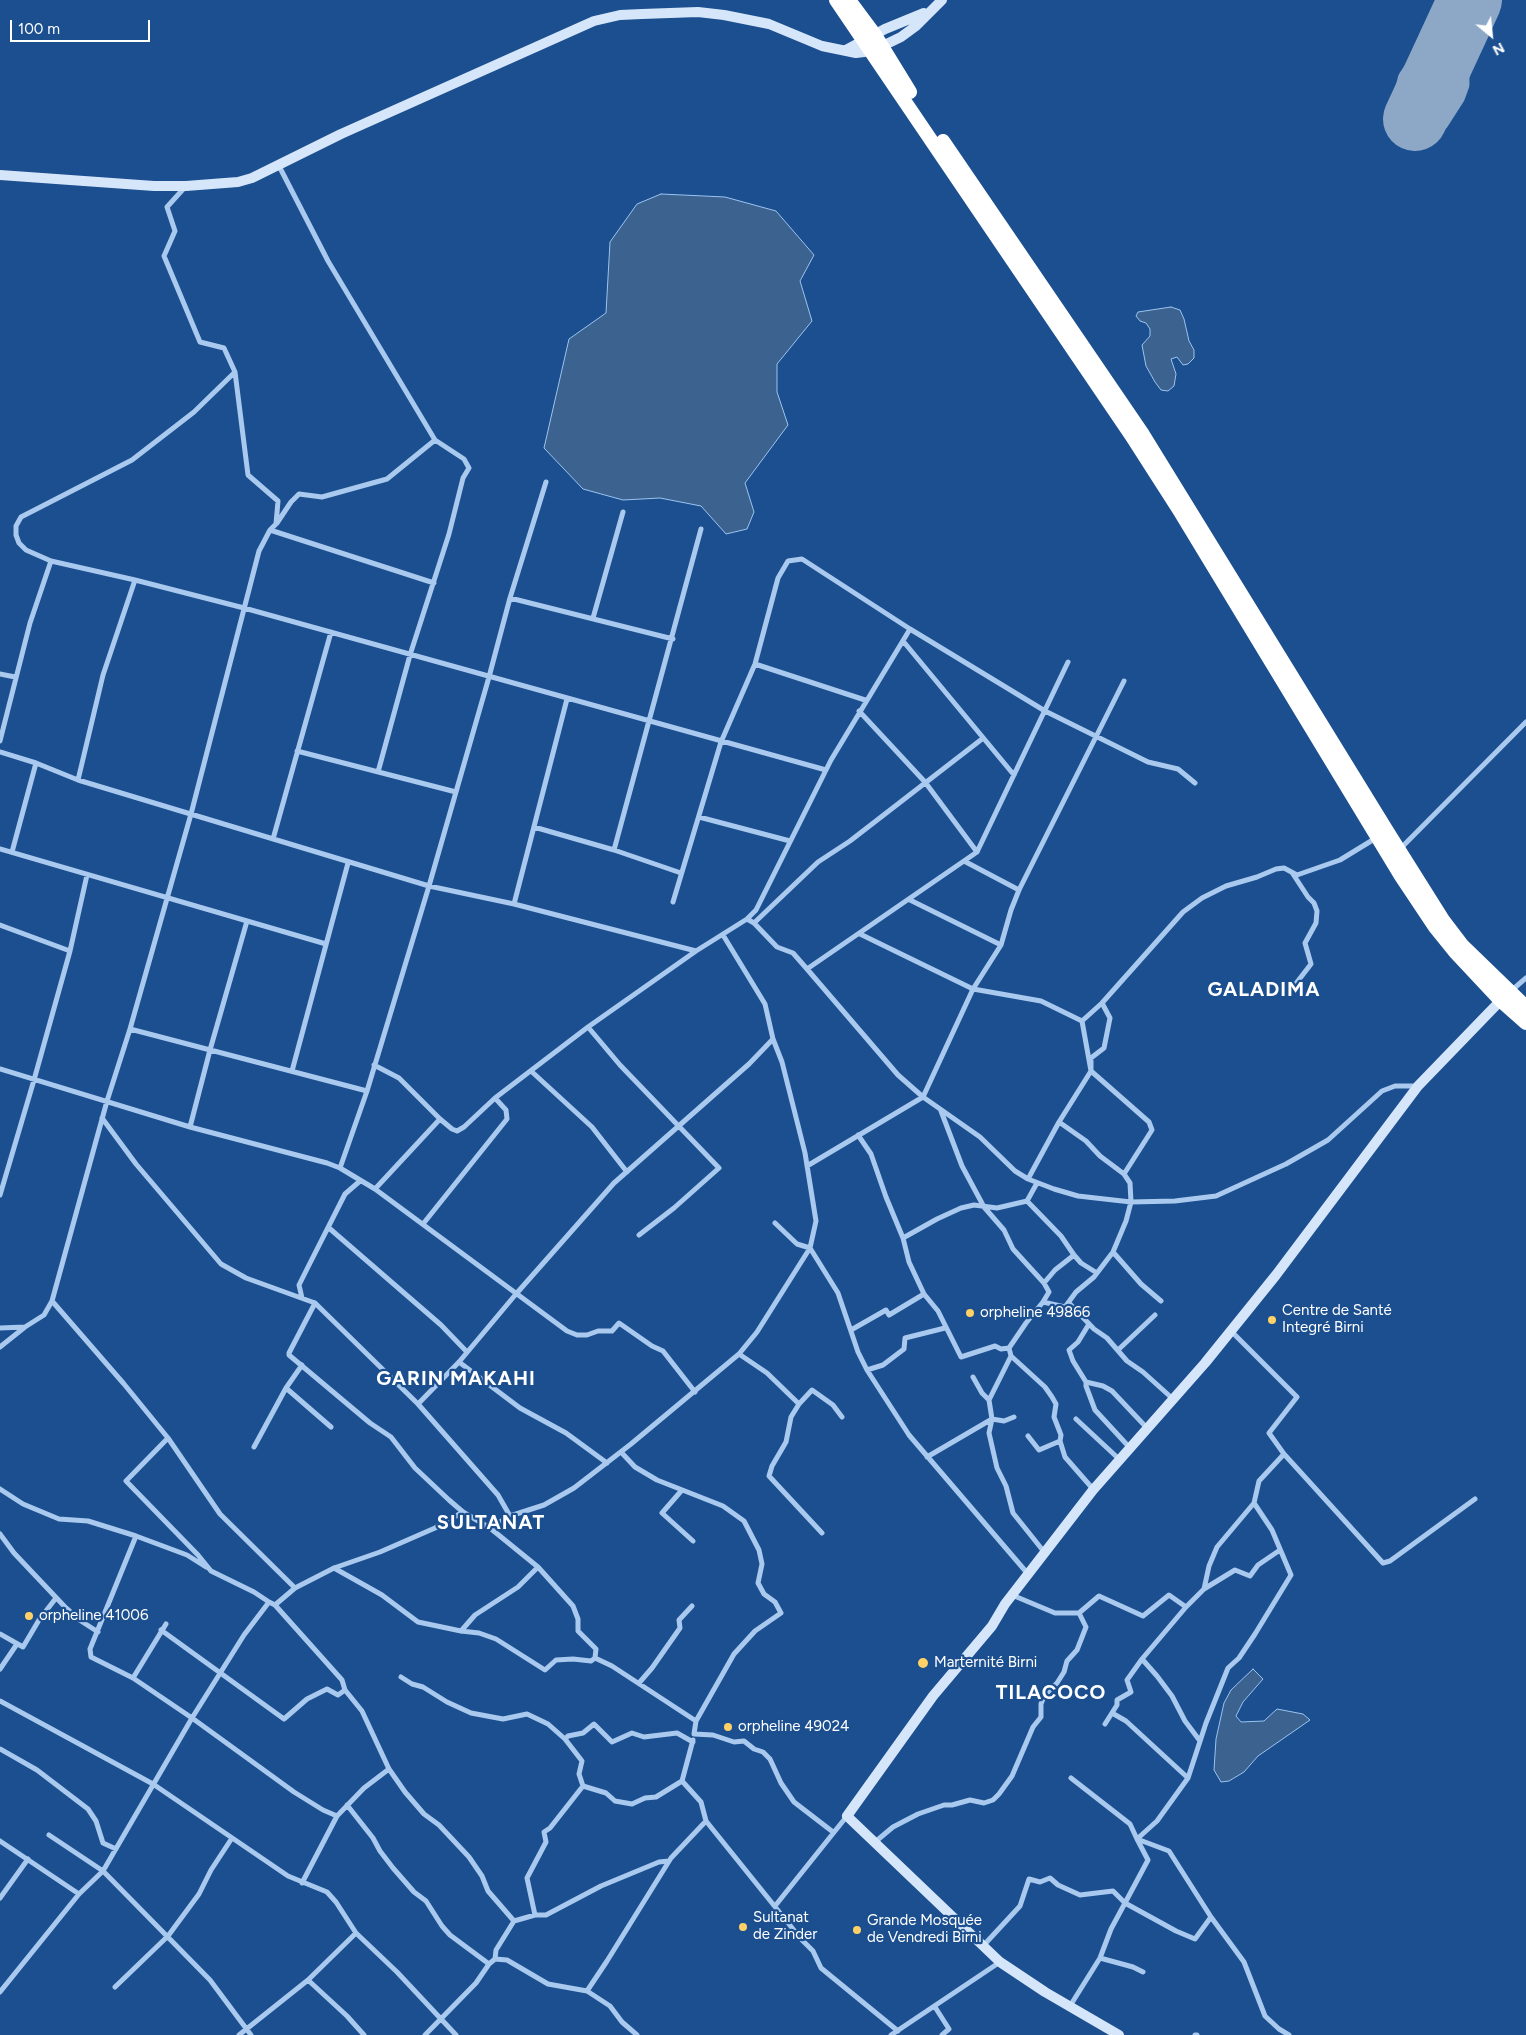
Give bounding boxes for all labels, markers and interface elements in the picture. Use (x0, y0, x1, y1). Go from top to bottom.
scale bar (12, 10, 152, 42)
north arrow (1466, 10, 1516, 60)
text: 100 m (18, 20, 60, 38)
text: N (1490, 39, 1507, 59)
district label: GALADIMA (1207, 978, 1321, 1002)
place label: Centre de Santé Integré Birni (1282, 1302, 1392, 1337)
place label: orpheline 49866 (980, 1304, 1090, 1322)
marker: orpheline 49866 (964, 1307, 976, 1319)
marker: Centre de Santé Integré Birni (1266, 1314, 1278, 1326)
district label: GARIN MAKAHI (375, 1367, 537, 1391)
district label: SULTANAT (436, 1511, 546, 1535)
place label: orpheline 41006 (39, 1607, 148, 1625)
marker: orpheline 41006 (23, 1610, 35, 1622)
place label: Marternité Birni (934, 1654, 1037, 1672)
marker: Marternité Birni (916, 1656, 930, 1670)
district label: TILACOCO (995, 1681, 1107, 1705)
place label: orpheline 49024 (738, 1718, 849, 1736)
marker: orpheline 49024 (722, 1721, 734, 1733)
place label: Sultanat de Zinder (753, 1909, 817, 1944)
place label: Grande Mosquée de Vendredi Birni (867, 1912, 982, 1947)
marker: Sultanat de Zinder (737, 1921, 749, 1933)
marker: Grande Mosquée de Vendredi Birni (851, 1924, 863, 1936)

